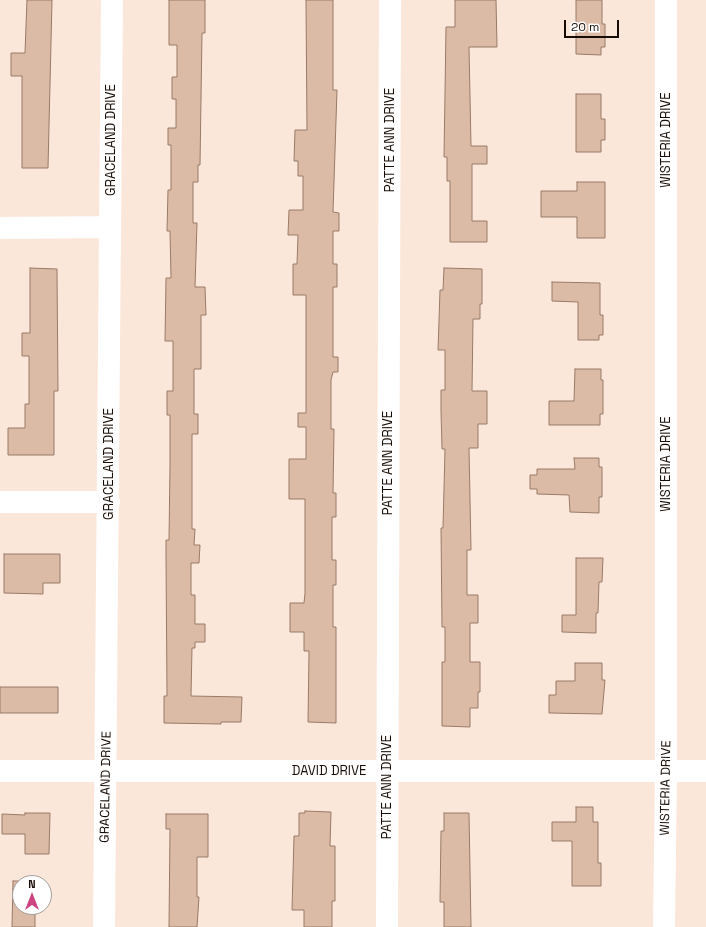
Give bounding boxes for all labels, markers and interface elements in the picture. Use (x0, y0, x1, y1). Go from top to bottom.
scale bar (566, 12, 621, 38)
text: 20 m (571, 19, 599, 35)
street label: GRACELAND DRIVE (103, 84, 119, 196)
street label: PATTE ANN DRIVE (382, 88, 398, 192)
street label: WISTERIA DRIVE (658, 92, 674, 188)
street label: GRACELAND DRIVE (101, 408, 117, 520)
street label: PATTE ANN DRIVE (380, 411, 396, 515)
street label: WISTERIA DRIVE (658, 416, 674, 512)
street label: GRACELAND DRIVE (97, 731, 115, 843)
street label: PATTE ANN DRIVE (379, 735, 395, 839)
street label: WISTERIA DRIVE (657, 740, 675, 836)
street label: DAVID DRIVE (292, 763, 366, 779)
north arrow (12, 875, 52, 915)
text: N (28, 877, 36, 891)

